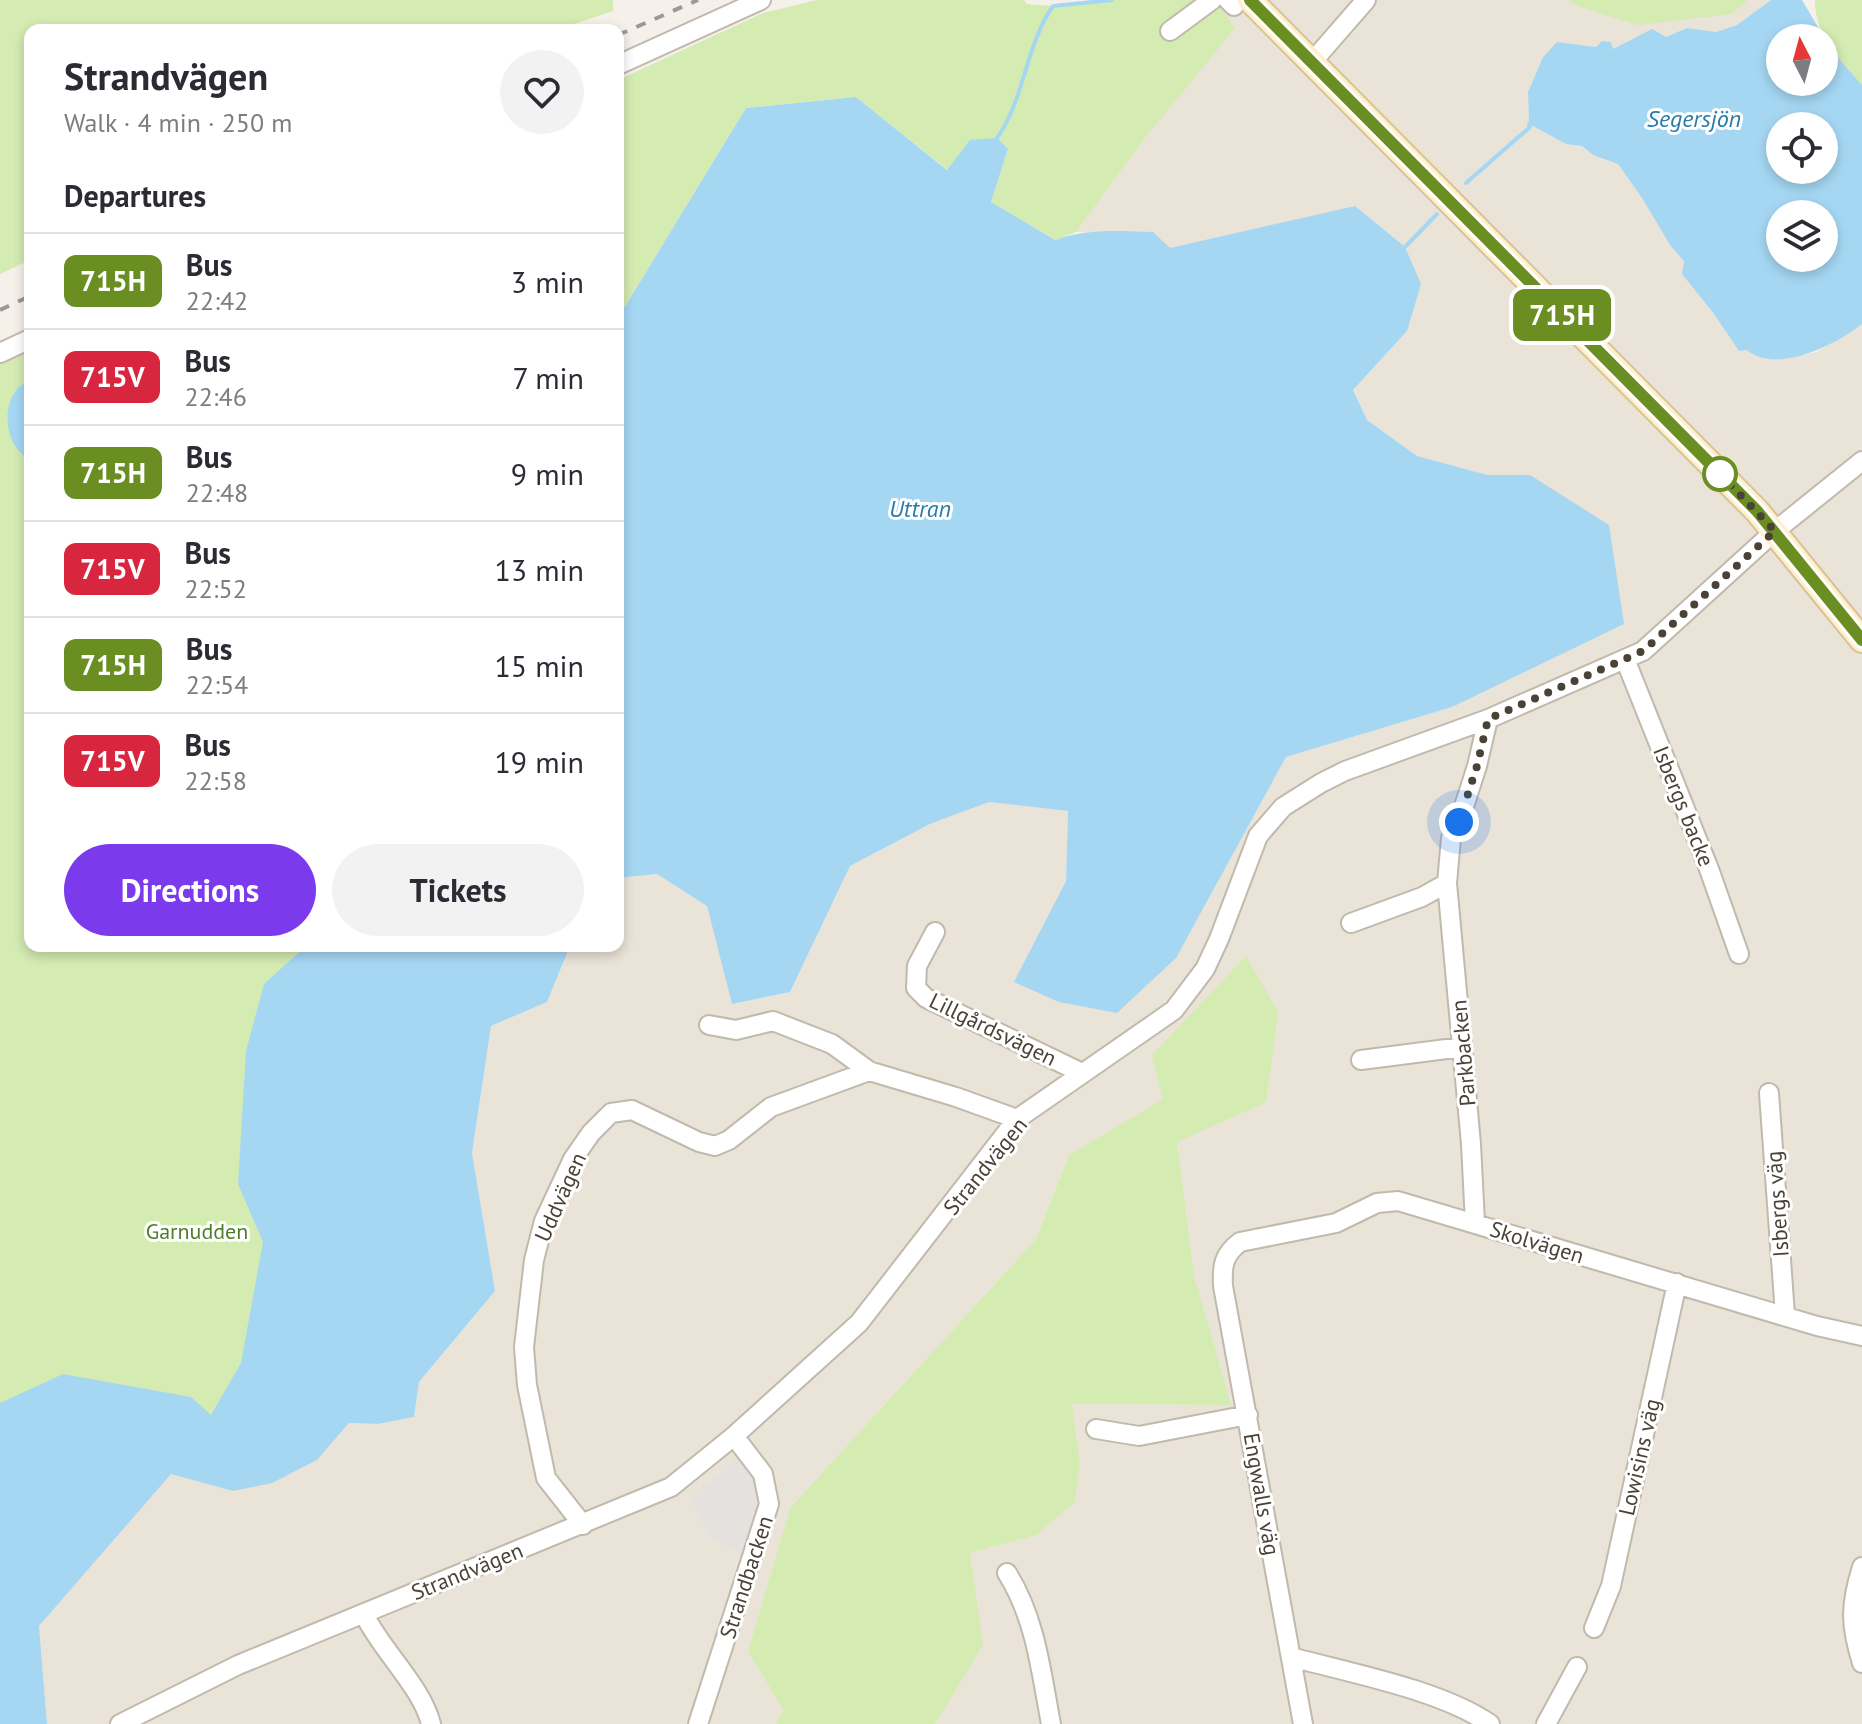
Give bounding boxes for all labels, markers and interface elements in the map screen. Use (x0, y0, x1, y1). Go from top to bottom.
north arrow (1766, 24, 1838, 96)
map controls (1766, 24, 1838, 272)
button: heart (500, 50, 584, 134)
text: Strandvägen (64, 51, 268, 100)
water label: Segersjön (1647, 103, 1741, 134)
text: Walk · 4 min · 250 m (64, 106, 292, 139)
button: locate (1766, 112, 1838, 184)
text: Departures (64, 176, 206, 215)
button: layers (1766, 200, 1838, 272)
text: Bus (186, 245, 232, 284)
text: 715H (80, 262, 146, 299)
text: 3 min (511, 262, 584, 301)
text: 22:42 (186, 284, 248, 317)
line badge: 715H (1506, 289, 1618, 341)
text: 715H (1529, 296, 1595, 333)
text: Bus (184, 341, 231, 380)
text: 715V (80, 358, 144, 395)
text: 7 min (512, 358, 584, 397)
text: 22:46 (184, 380, 247, 413)
text: Bus (186, 437, 232, 476)
text: 715H (80, 454, 146, 491)
text: 9 min (511, 454, 584, 493)
unlabelled marker (1703, 457, 1737, 491)
text: 22:48 (186, 476, 248, 509)
water label: Uttran (889, 493, 951, 524)
text: Bus (184, 533, 231, 572)
text: 715V (80, 550, 144, 587)
text: 13 min (494, 550, 584, 589)
text: 22:52 (184, 572, 247, 605)
text: Bus (186, 629, 232, 668)
text: 715H (80, 646, 146, 683)
text: 15 min (494, 646, 584, 685)
text: 22:54 (186, 668, 248, 701)
text: Bus (184, 725, 231, 764)
text: 715V (80, 742, 144, 779)
text: 19 min (494, 742, 584, 781)
street label: Isbergs backe (1647, 742, 1721, 870)
text: 22:58 (184, 764, 247, 797)
your location (1439, 802, 1479, 842)
button: Directions (64, 844, 316, 936)
button: Tickets (332, 844, 584, 936)
street label: Lillgårdsvägen (925, 986, 1061, 1072)
street label: Parkbacken (1444, 999, 1482, 1107)
street label: Strandvägen (937, 1111, 1033, 1221)
street label: Uddvägen (528, 1148, 592, 1246)
street label: Isbergs väg (1759, 1150, 1795, 1258)
street label: Skolvägen (1487, 1214, 1587, 1270)
park label: Garnudden (146, 1217, 248, 1245)
street label: Lowisins väg (1612, 1396, 1666, 1518)
street label: Engwalls väg (1237, 1431, 1287, 1557)
street label: Strandbacken (713, 1512, 779, 1642)
street label: Strandvägen (407, 1536, 527, 1606)

